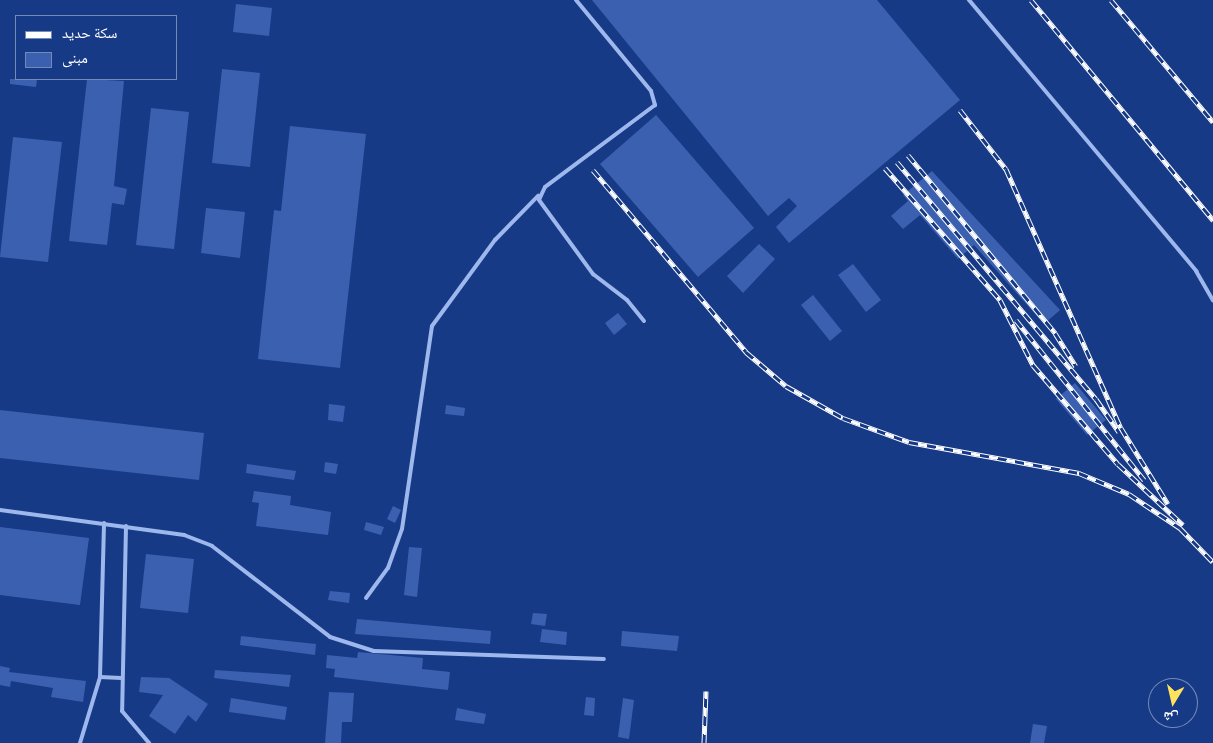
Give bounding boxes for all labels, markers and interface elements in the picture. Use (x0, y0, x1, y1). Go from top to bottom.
legend (15, 15, 178, 80)
text: سكة حديد (62, 23, 117, 44)
text: مبنى (62, 48, 88, 69)
north arrow (1148, 678, 1198, 728)
text: ش (1162, 706, 1180, 728)

